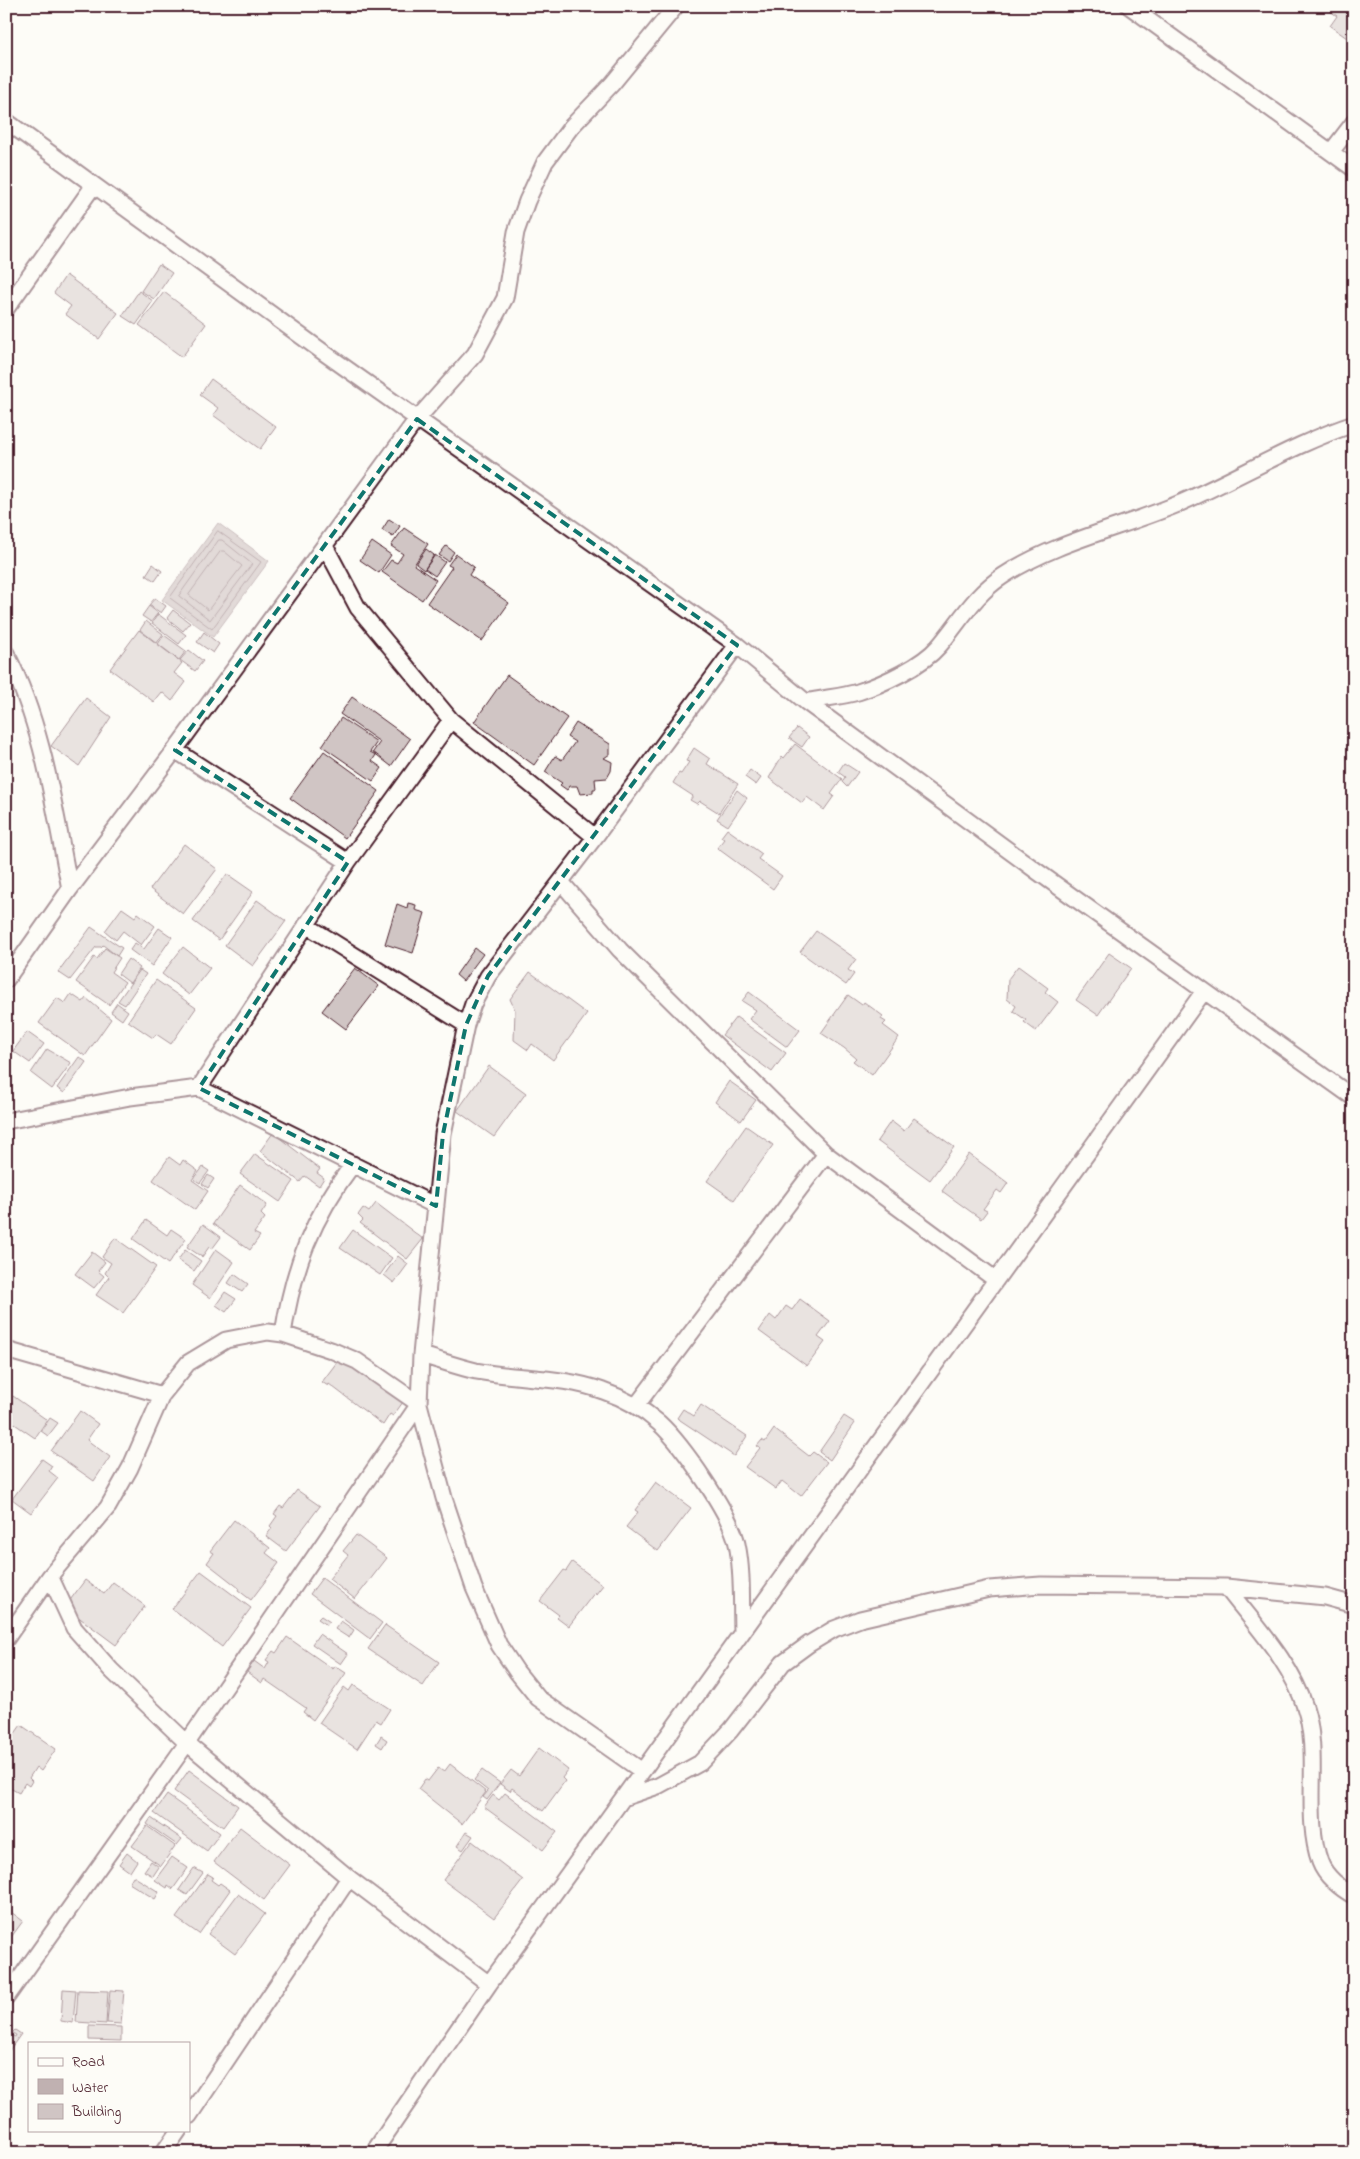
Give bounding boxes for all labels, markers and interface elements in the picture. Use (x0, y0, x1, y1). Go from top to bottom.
legend (28, 2042, 190, 2132)
text: Road (72, 2051, 105, 2073)
text: Water (72, 2077, 108, 2099)
text: Building (71, 2101, 121, 2124)

